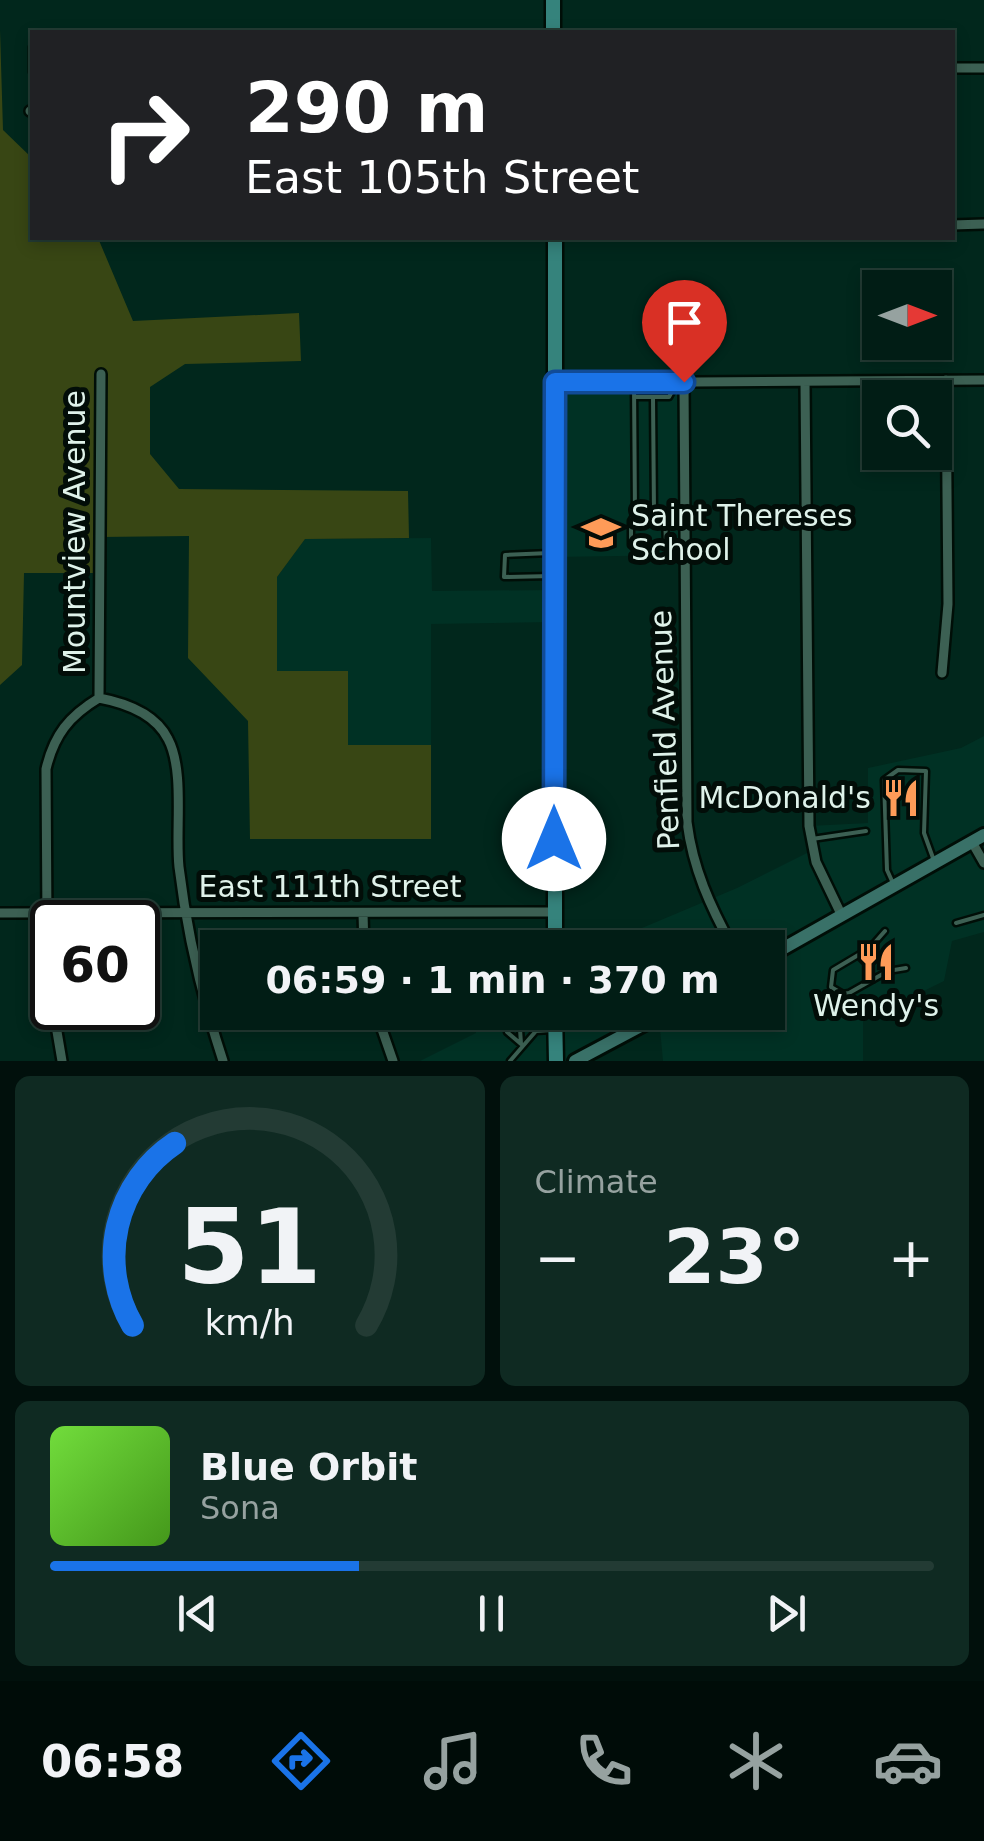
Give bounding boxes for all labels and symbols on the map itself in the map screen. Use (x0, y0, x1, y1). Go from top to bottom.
north arrow (862, 270, 952, 360)
pin (642, 280, 727, 383)
street label: Mountview Avenue (57, 390, 92, 674)
place label: Saint Thereses School (631, 498, 853, 567)
school or university icon: Saint Thereses School (580, 512, 622, 554)
street label: Penfield Avenue (643, 609, 686, 851)
restaurant icon: McDonald's (880, 777, 922, 819)
place label: McDonald's (699, 780, 871, 815)
position arrow (502, 787, 606, 891)
street label: East 111th Street (199, 869, 462, 904)
speed limit sign: 60 (30, 900, 160, 1030)
restaurant icon: Wendy's (855, 941, 897, 983)
place label: Wendy's (813, 988, 939, 1023)

